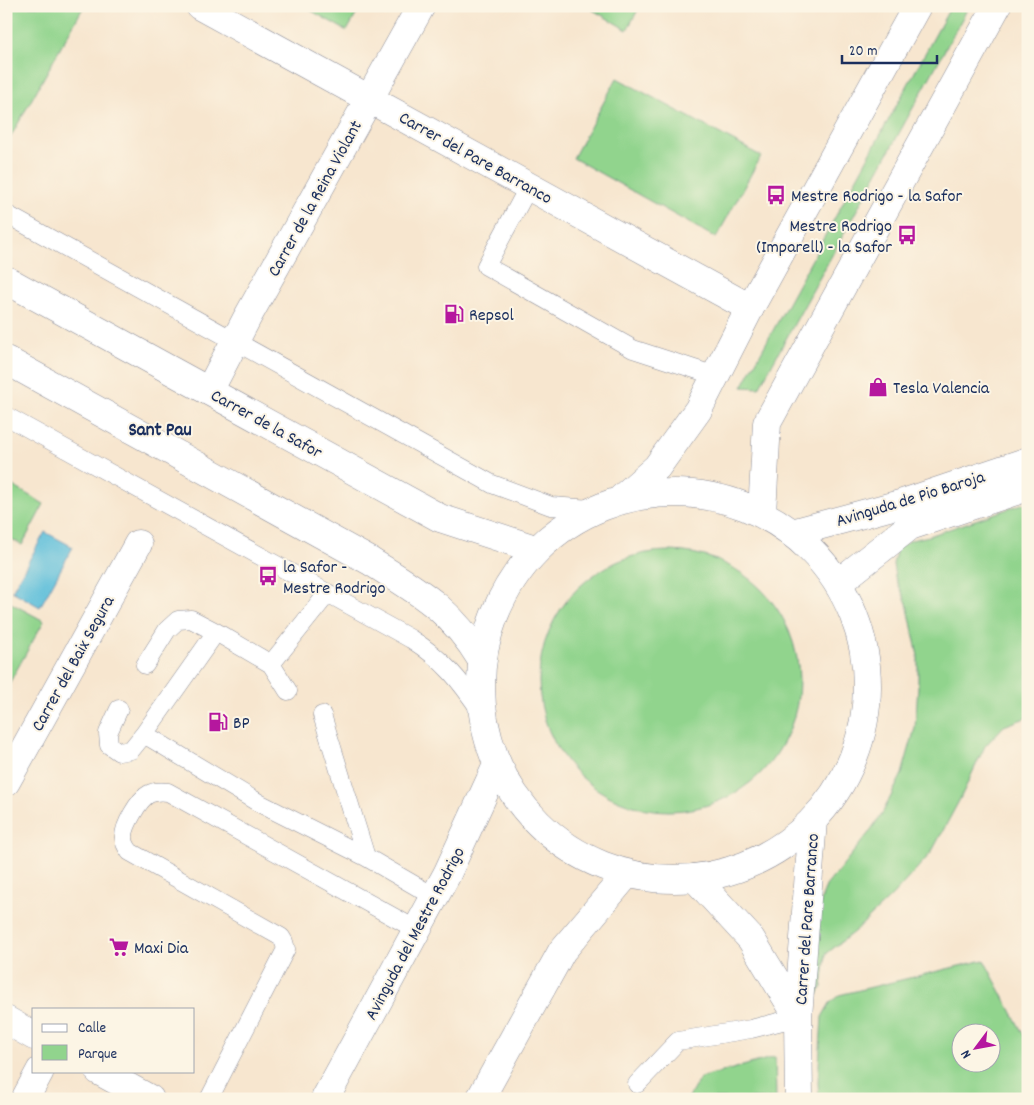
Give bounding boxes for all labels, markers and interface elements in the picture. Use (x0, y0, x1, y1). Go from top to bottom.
scale bar (842, 32, 936, 64)
text: 20 m (849, 41, 877, 63)
street label: Carrer del Pare Barranco (394, 107, 556, 212)
street label: Carrer de la Reina Violant (263, 116, 370, 282)
bus stop icon: Mestre Rodrigo - la Safor (765, 184, 787, 206)
place label: Mestre Rodrigo - la Safor (791, 185, 962, 210)
place label: Mestre Rodrigo (Imparell) - la Safor (756, 215, 892, 261)
bus stop icon: Mestre Rodrigo (Imparell) - la Safor (896, 224, 918, 246)
fuel station icon: Repsol (443, 303, 465, 325)
place label: Repsol (469, 304, 515, 329)
shop icon: Tesla Valencia (867, 376, 889, 398)
place label: Tesla Valencia (893, 377, 990, 402)
street label: Carrer de la Safor (205, 384, 326, 466)
district label: Sant Pau (128, 418, 192, 445)
street label: Avinguda de Pio Baroja (833, 466, 989, 535)
place label: la Safor - Mestre Rodrigo (283, 556, 386, 602)
bus stop icon: la Safor - Mestre Rodrigo (257, 565, 279, 587)
street label: Carrer del Baix Segura (26, 591, 122, 737)
fuel station icon: BP (207, 711, 229, 733)
place label: BP (233, 712, 250, 737)
street label: Carrer del Pare Barranco (790, 833, 827, 1006)
street label: Avinguda del Mestre Rodrigo (360, 843, 473, 1025)
supermarket icon: Maxi Dia (108, 936, 130, 958)
place label: Maxi Dia (134, 937, 189, 962)
legend (32, 1008, 195, 1072)
text: Calle (78, 1018, 107, 1040)
north arrow (952, 1022, 1002, 1072)
text: Parque (78, 1044, 118, 1066)
text: N (956, 1046, 977, 1062)

